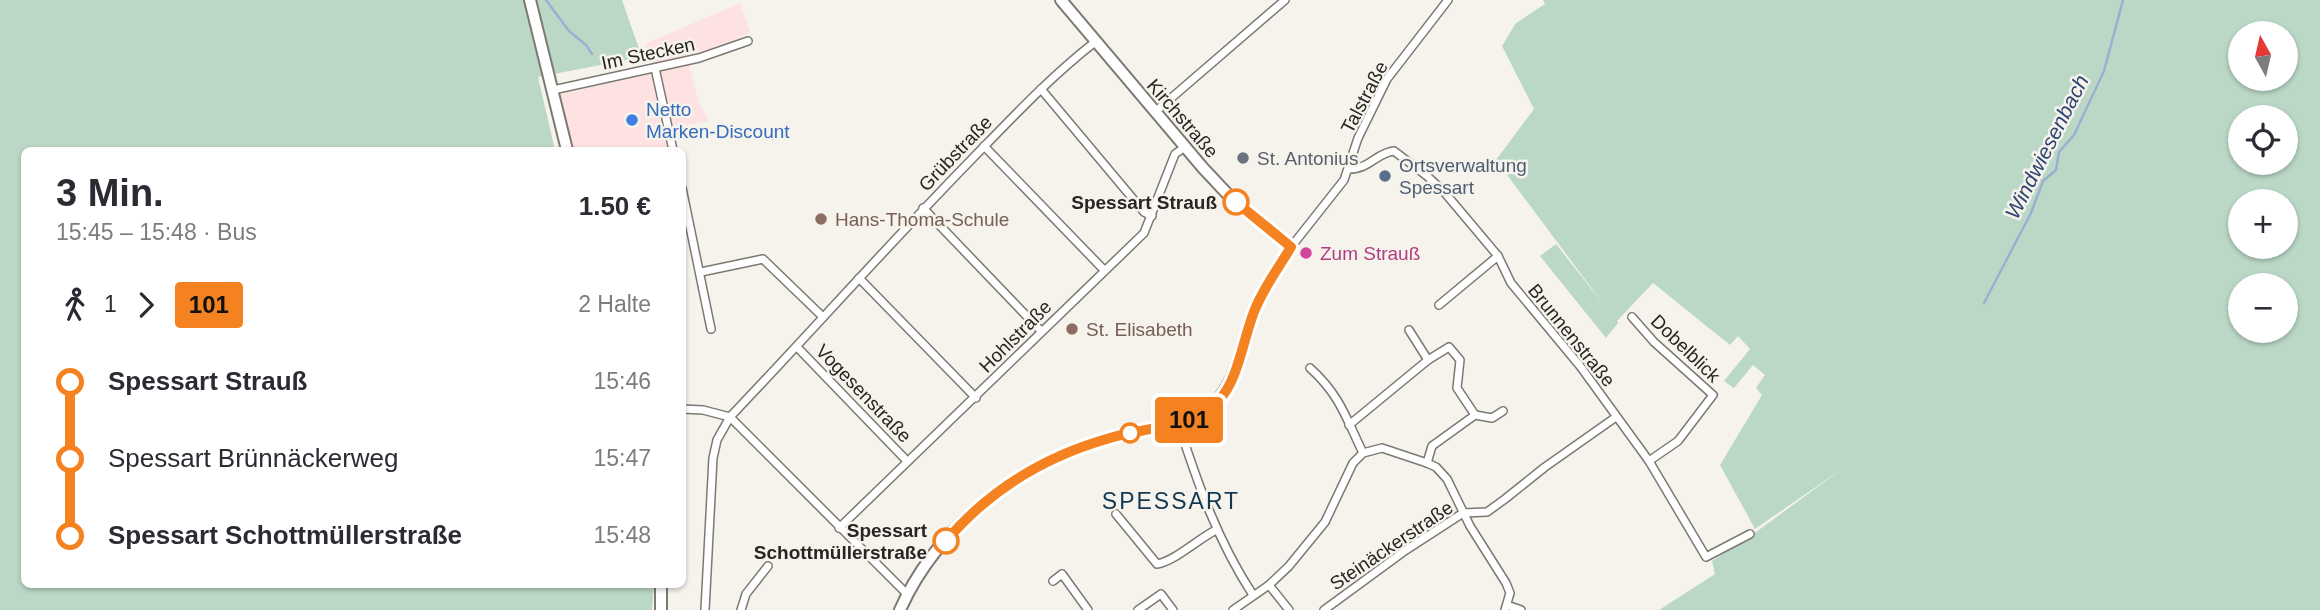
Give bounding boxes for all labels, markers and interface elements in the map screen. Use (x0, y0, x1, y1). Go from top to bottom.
north arrow (2228, 21, 2298, 91)
map controls (2228, 21, 2298, 343)
street label: Im Stecken (599, 33, 697, 74)
street label: Talstraße (1337, 58, 1392, 137)
water label: Windwiesenbach (2000, 71, 2093, 223)
street label: Kirchstraße (1143, 75, 1222, 162)
place label: Netto Marken-Discount (646, 99, 790, 142)
button: locate (2228, 105, 2298, 175)
street label: Grübstraße (914, 111, 996, 195)
marker: Netto Marken-Discount (624, 112, 640, 128)
place label: St. Antonius (1257, 148, 1358, 169)
marker: St. Antonius (1235, 150, 1251, 166)
place label: Ortsverwaltung Spessart (1399, 155, 1527, 198)
marker: Ortsverwaltung Spessart (1377, 168, 1393, 184)
text: 3 Min. (56, 172, 164, 214)
marker: Spessart Strauß (1223, 189, 1249, 215)
button: + (2228, 189, 2298, 259)
text: 1.50 € (579, 191, 651, 221)
place label: Spessart Strauß (1071, 192, 1217, 213)
place label: Hans-Thoma-Schule (835, 209, 1009, 230)
marker: Hans-Thoma-Schule (813, 211, 829, 227)
text: 15:45 – 15:48 · Bus (56, 219, 257, 245)
place label: Zum Strauß (1320, 243, 1420, 264)
marker: Zum Strauß (1298, 245, 1314, 261)
button: − (2228, 273, 2298, 343)
street label: Brunnenstraße (1524, 280, 1619, 391)
icon: walk (56, 286, 94, 324)
icon: forward (127, 286, 165, 324)
text: 1 (104, 291, 117, 317)
text: 101 (189, 291, 229, 318)
text: 2 Halte (578, 291, 651, 317)
street label: Hohlstraße (975, 296, 1056, 377)
street label: Dobelblick (1647, 310, 1725, 387)
place label: St. Elisabeth (1086, 319, 1193, 340)
marker: St. Elisabeth (1064, 321, 1080, 337)
street label: Vogesenstraße (812, 340, 916, 447)
text: Spessart Strauß (108, 366, 307, 396)
text: 15:46 (593, 368, 651, 394)
line badge: 101 (1149, 397, 1229, 443)
text: 101 (1169, 406, 1209, 433)
unlabelled marker (1120, 423, 1140, 443)
text: Spessart Brünnäckerweg (108, 443, 398, 473)
text: 15:47 (593, 445, 651, 471)
district label: SPESSART (1102, 488, 1240, 514)
street label: Steinäckerstraße (1326, 497, 1457, 594)
text: Spessart Schottmüllerstraße (108, 520, 462, 550)
place label: Spessart Schottmüllerstraße (754, 520, 928, 563)
text: 15:48 (593, 522, 651, 548)
marker: Spessart Schottmüllerstraße (933, 528, 959, 554)

